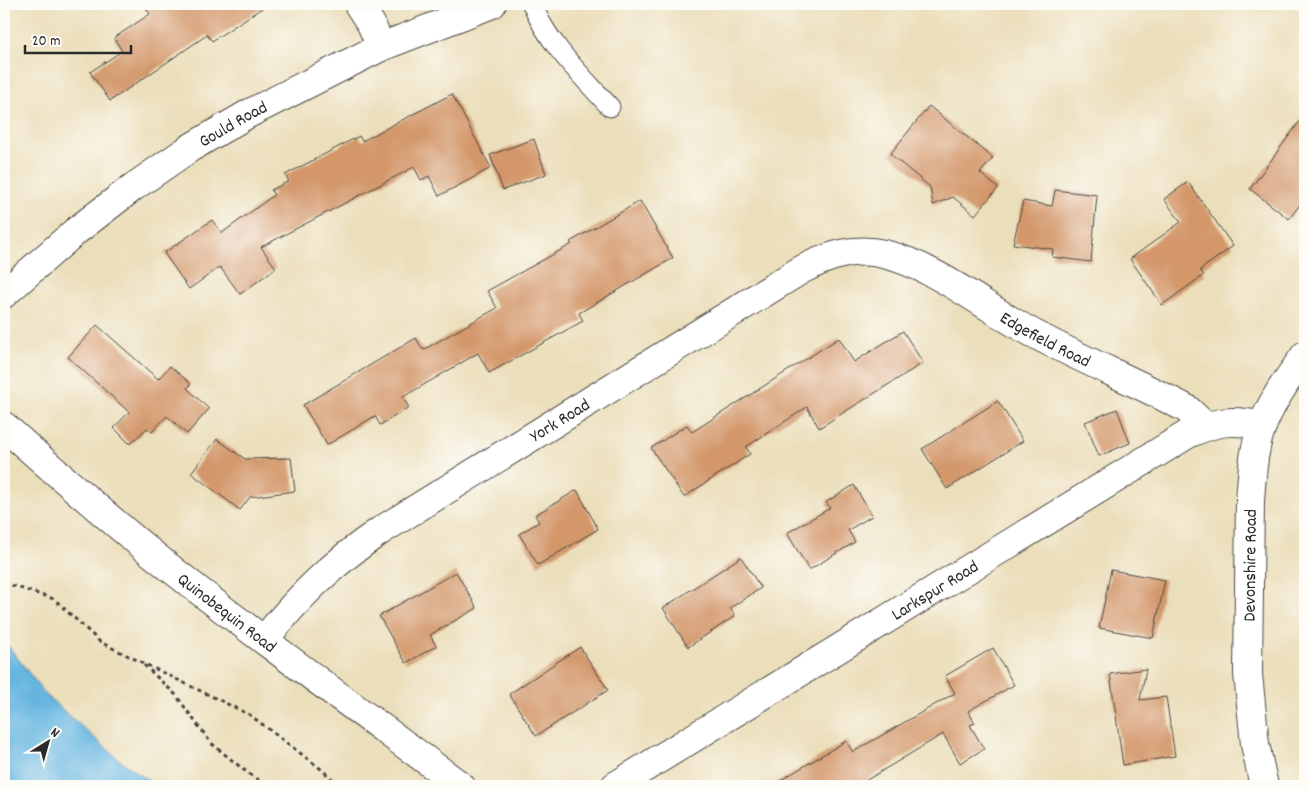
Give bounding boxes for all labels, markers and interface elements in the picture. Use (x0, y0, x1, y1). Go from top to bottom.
scale bar (25, 22, 131, 54)
text: 20 m (32, 31, 60, 53)
street label: Gould Road (195, 96, 272, 155)
street label: Edgefield Road (994, 307, 1094, 375)
street label: York Road (526, 394, 596, 450)
street label: Devonshire Road (1239, 509, 1265, 622)
street label: Larkspur Road (888, 556, 984, 628)
street label: Quinobequin Road (171, 568, 281, 660)
north arrow (22, 718, 72, 768)
text: N (46, 723, 63, 743)

